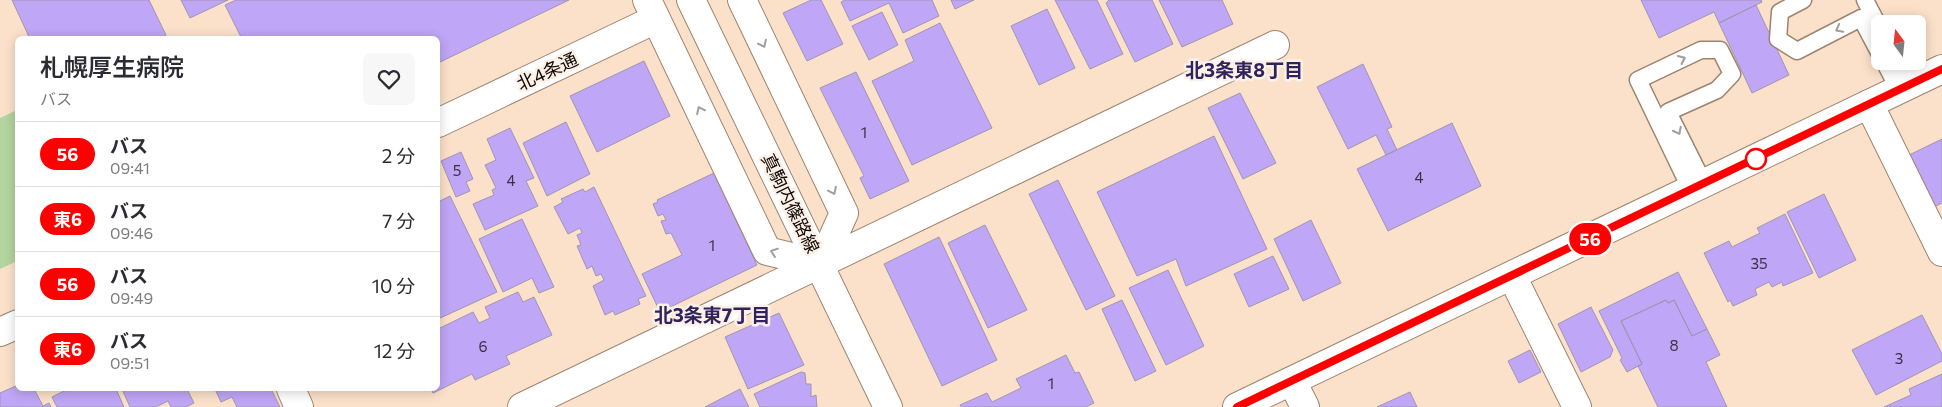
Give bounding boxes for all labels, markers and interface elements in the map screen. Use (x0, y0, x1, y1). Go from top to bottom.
north arrow (1871, 15, 1926, 70)
map controls (1871, 15, 1926, 70)
one-way arrow (1835, 23, 1844, 33)
one-way arrow (757, 39, 767, 48)
street label: 北4条通 (513, 47, 581, 95)
text: 札幌厚生病院 (40, 52, 184, 81)
button: heart (363, 53, 415, 105)
one-way arrow (1677, 55, 1686, 65)
district label: 北3条東8丁目 (1185, 58, 1303, 81)
text: バス (40, 89, 72, 108)
one-way arrow (696, 106, 706, 115)
house number: 1 (861, 123, 867, 141)
one-way arrow (1672, 125, 1682, 134)
text: バス (110, 134, 148, 157)
text: 56 (57, 143, 78, 165)
text: 2 分 (382, 144, 415, 167)
unlabelled marker (1745, 148, 1767, 170)
street label: 真駒内篠路線 (757, 150, 825, 256)
text: 09:41 (110, 158, 150, 177)
house number: 5 (453, 161, 461, 179)
house number: 4 (1415, 168, 1424, 186)
house number: 4 (507, 171, 516, 189)
one-way arrow (827, 186, 838, 195)
text: バス (110, 199, 148, 222)
text: 東6 (53, 208, 82, 230)
text: 7 分 (382, 209, 415, 232)
text: 09:46 (110, 223, 153, 242)
line badge: 56 (1568, 223, 1612, 255)
text: 56 (1579, 228, 1601, 250)
house number: 1 (709, 236, 715, 254)
one-way arrow (770, 248, 779, 258)
house number: 35 (1750, 254, 1768, 272)
text: バス (110, 264, 148, 287)
text: 56 (57, 273, 78, 295)
text: 10 分 (372, 274, 415, 297)
text: 09:49 (110, 288, 153, 307)
district label: 北3条東7丁目 (654, 303, 770, 326)
text: バス (110, 329, 148, 352)
house number: 8 (1669, 336, 1679, 354)
house number: 6 (478, 337, 488, 355)
text: 東6 (53, 338, 82, 360)
text: 12 分 (374, 339, 415, 362)
house number: 3 (1895, 349, 1903, 367)
text: 09:51 (110, 353, 150, 372)
house number: 1 (1048, 374, 1054, 392)

